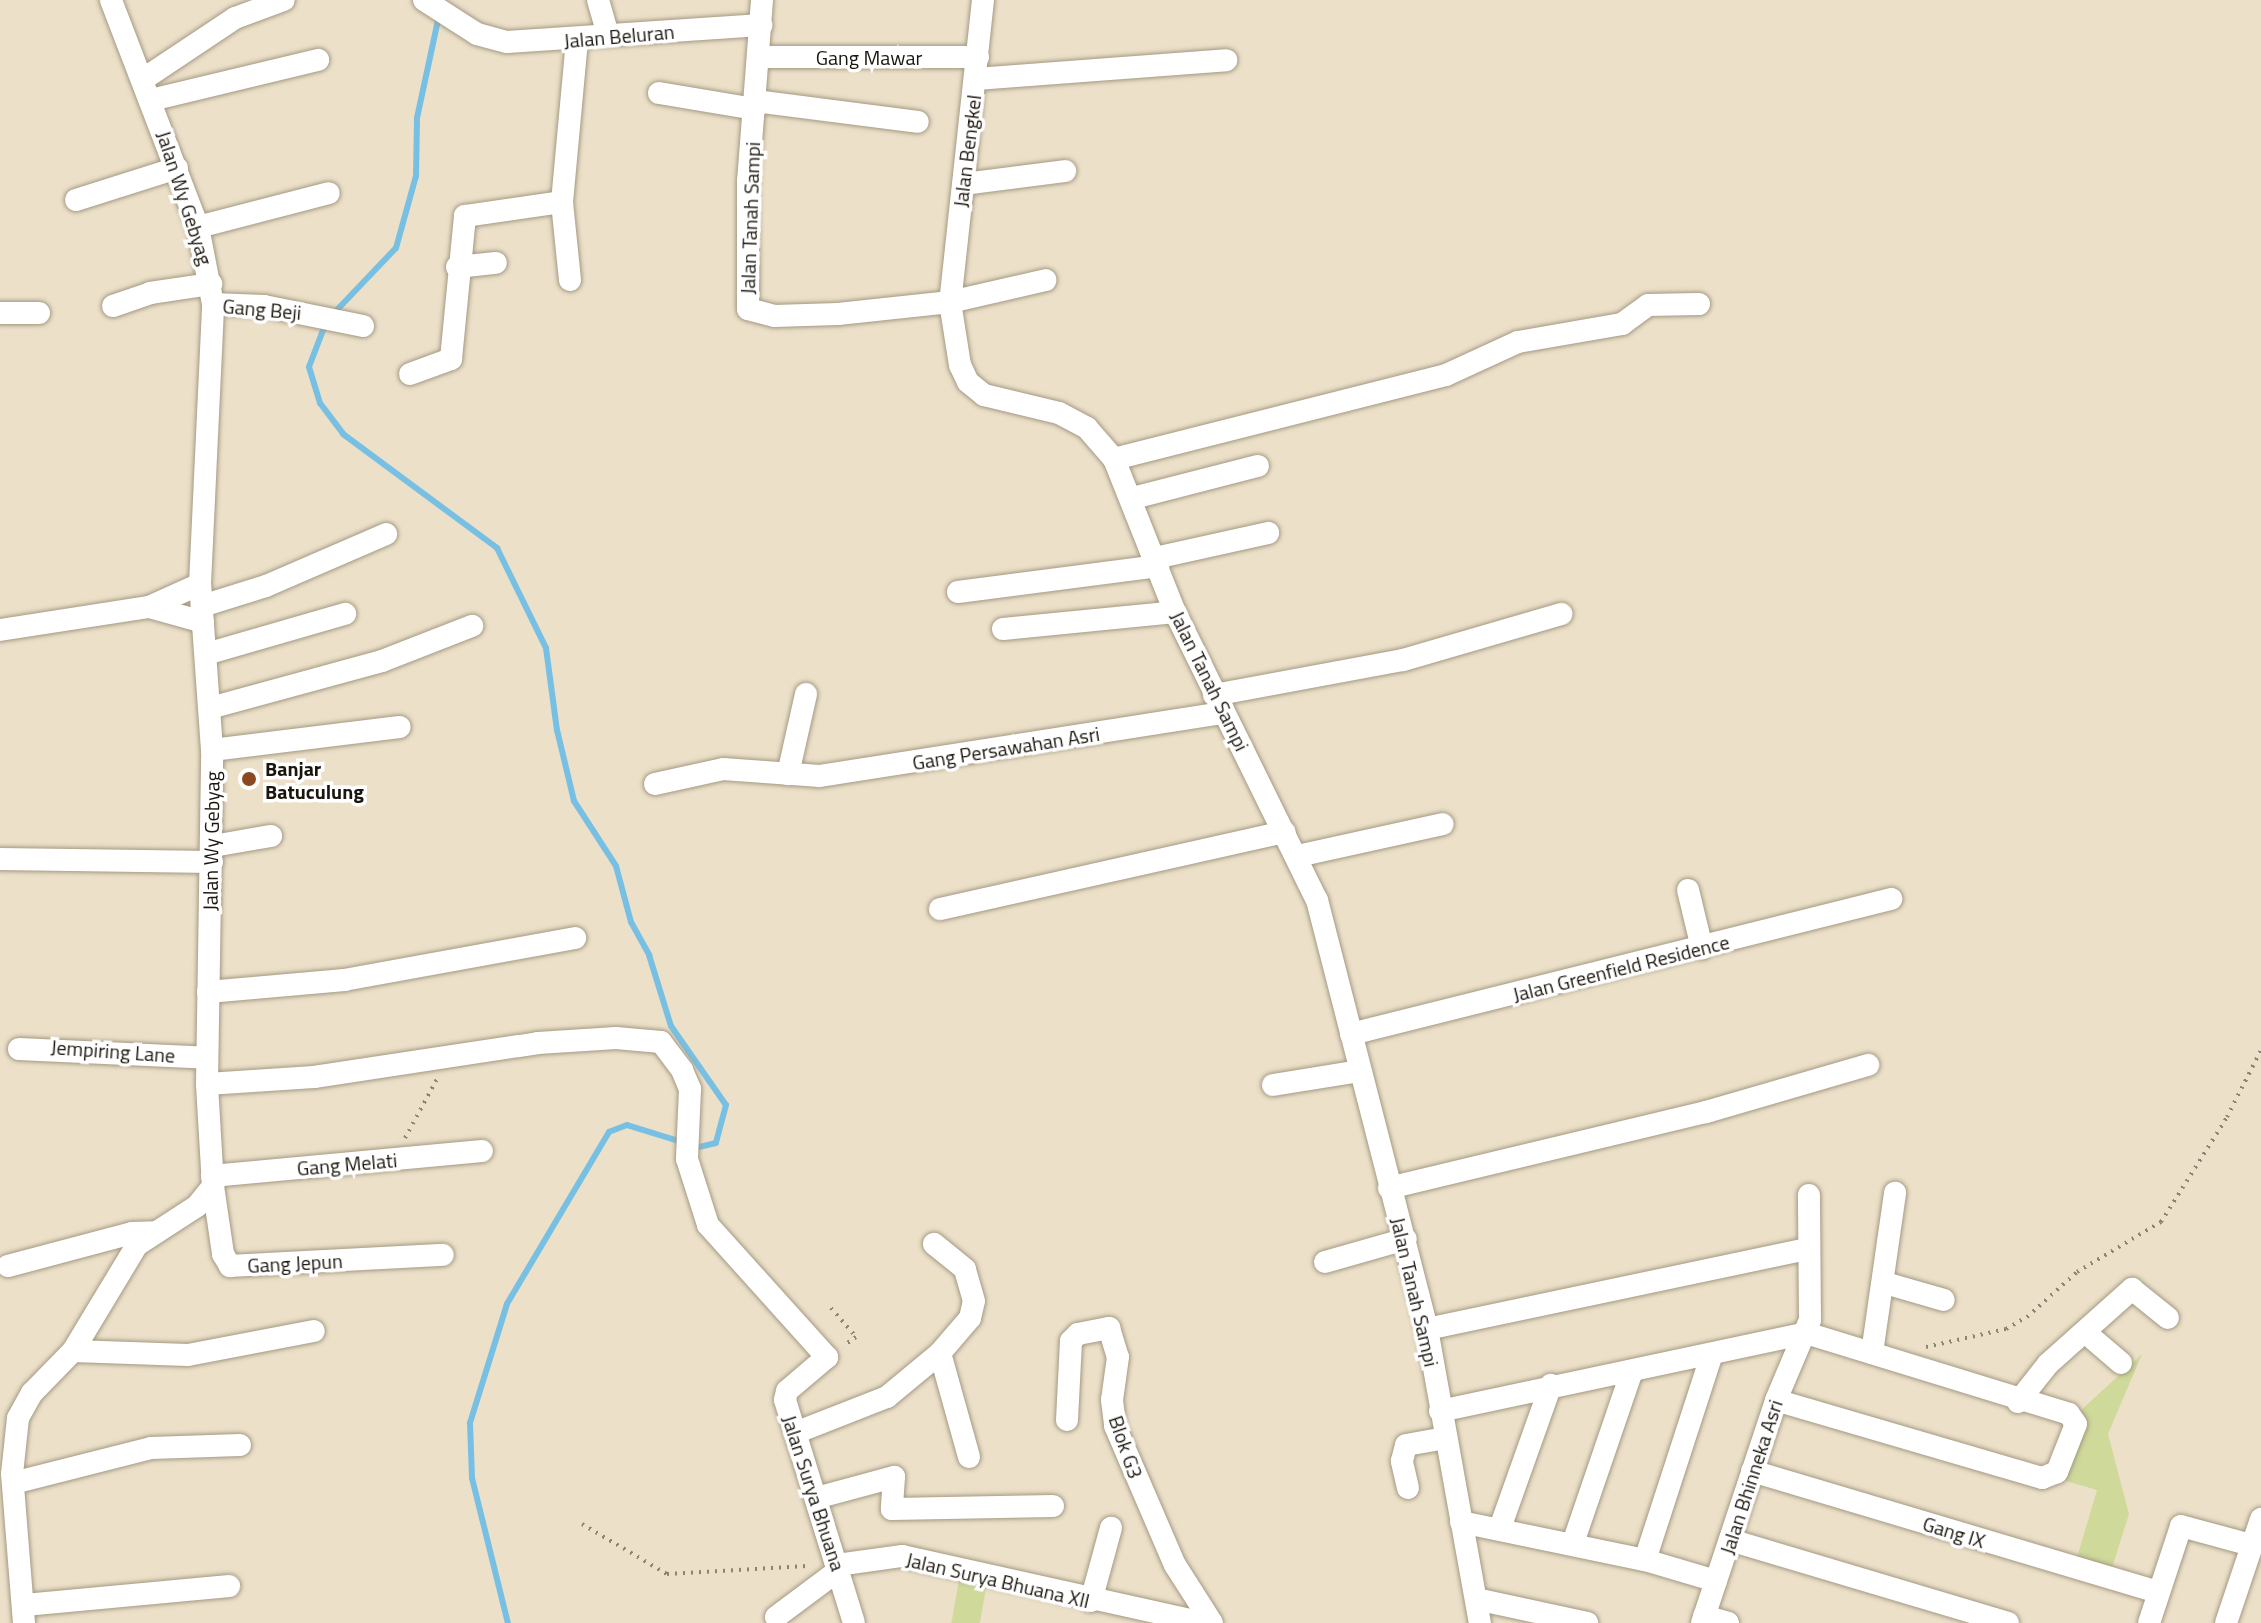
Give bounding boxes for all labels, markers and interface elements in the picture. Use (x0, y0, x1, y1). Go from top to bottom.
street label: Jalan Beluran (563, 19, 675, 53)
street label: Gang Mawar (816, 45, 922, 69)
street label: Jalan Bengkel (948, 93, 986, 209)
street label: Jalan Wy Gebyag (152, 128, 218, 268)
street label: Jalan Tanah Sampi (735, 141, 765, 295)
street label: Gang Beji (222, 294, 302, 324)
street label: Jalan Tanah Sampi (1166, 607, 1254, 755)
street label: Gang Persawahan Asri (911, 721, 1101, 775)
place label: Banjar Batuculung (265, 756, 364, 803)
marker: Banjar Batuculung (240, 770, 258, 788)
street label: Jalan Wy Gebyag (198, 771, 224, 911)
street label: Jalan Greenfield Residence (1510, 929, 1732, 1007)
street label: Jempiring Lane (50, 1035, 176, 1067)
street label: Gang Melati (296, 1148, 398, 1180)
street label: Jalan Tanah Sampi (1386, 1215, 1444, 1369)
street label: Gang Jepun (247, 1249, 343, 1277)
street label: Jalan Bhinneka Asri (1715, 1397, 1787, 1557)
street label: Jalan Surya Bhuana (778, 1412, 850, 1574)
street label: Blok G3 (1104, 1412, 1148, 1482)
street label: Gang IX (1920, 1511, 1988, 1553)
street label: Jalan Surya Bhuana XII (904, 1547, 1092, 1613)

